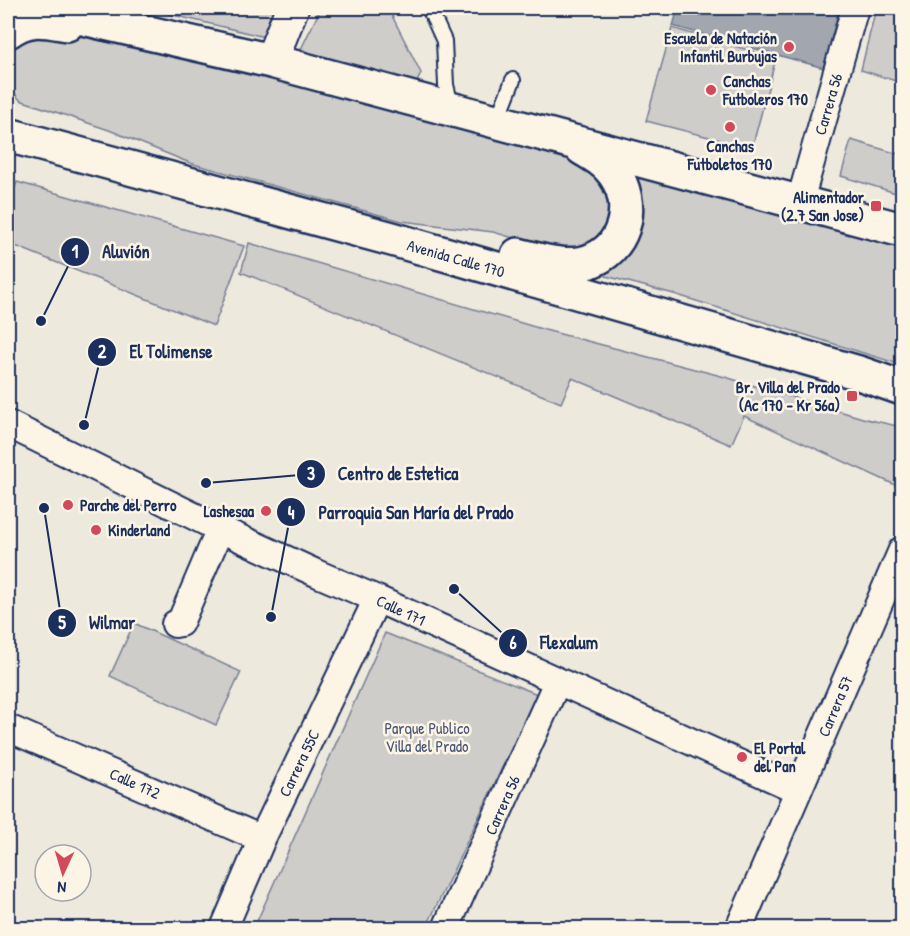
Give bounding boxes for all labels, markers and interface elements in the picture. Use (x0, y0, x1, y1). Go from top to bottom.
place label: Escuela de Natación Infantil Burbujas (664, 27, 778, 67)
marker: Escuela de Natación Infantil Burbujas (782, 40, 796, 54)
place label: Canchas Futboleros 170 (722, 70, 808, 110)
street label: Carrera 56 (809, 71, 847, 137)
marker: Canchas Futboleros 170 (704, 83, 718, 97)
marker: Canchas Futboletos 170 (723, 120, 737, 134)
place label: Canchas Futboletos 170 (687, 135, 772, 175)
place label: Alimentador (2.7 San Jose) (781, 186, 865, 226)
marker: Alimentador (2.7 San Jose) (869, 199, 883, 213)
callout: Aluvión (60, 234, 161, 270)
street label: Avenida Calle 170 (405, 234, 507, 282)
text: 1 (72, 239, 79, 264)
text: Aluvión (102, 239, 150, 264)
callout: El Tolimense (87, 334, 224, 370)
text: 2 (98, 339, 107, 364)
text: El Tolimense (129, 339, 213, 364)
place label: Br. Villa del Prado (Ac 170 - Kr 56a) (736, 376, 841, 416)
marker: Br. Villa del Prado (Ac 170 - Kr 56a) (845, 389, 859, 403)
callout: Centro de Estetica (296, 456, 471, 492)
text: 3 (307, 461, 315, 486)
text: Centro de Estetica (338, 461, 459, 486)
place label: Parche del Perro (80, 494, 177, 516)
callout: Parroquia San María del Prado (276, 494, 525, 530)
marker: Parche del Perro (61, 498, 75, 512)
place label: Lashesaa (204, 500, 255, 522)
text: 4 (288, 500, 295, 525)
text: Parroquia San María del Prado (318, 500, 514, 526)
marker: Lashesaa (259, 504, 273, 518)
place label: Kinderland (108, 519, 171, 541)
marker: Kinderland (89, 523, 103, 537)
street label: Calle 171 (373, 589, 429, 631)
callout: Wilmar (47, 605, 147, 641)
text: 5 (58, 610, 66, 635)
text: Wilmar (89, 610, 135, 635)
callout: Flexalum (498, 625, 610, 661)
text: 6 (509, 630, 517, 655)
text: Flexalum (539, 630, 598, 655)
street label: Carrera 57 (812, 672, 858, 740)
park label: Parque Publico Villa del Prado (384, 717, 470, 757)
street label: Carrera 55C (273, 726, 325, 800)
place label: El Portal del Pan (754, 737, 806, 777)
marker: El Portal del Pan (735, 750, 749, 764)
street label: Calle 172 (106, 762, 164, 804)
street label: Carrera 56 (479, 772, 525, 838)
north arrow (33, 843, 93, 903)
text: N (56, 877, 67, 899)

